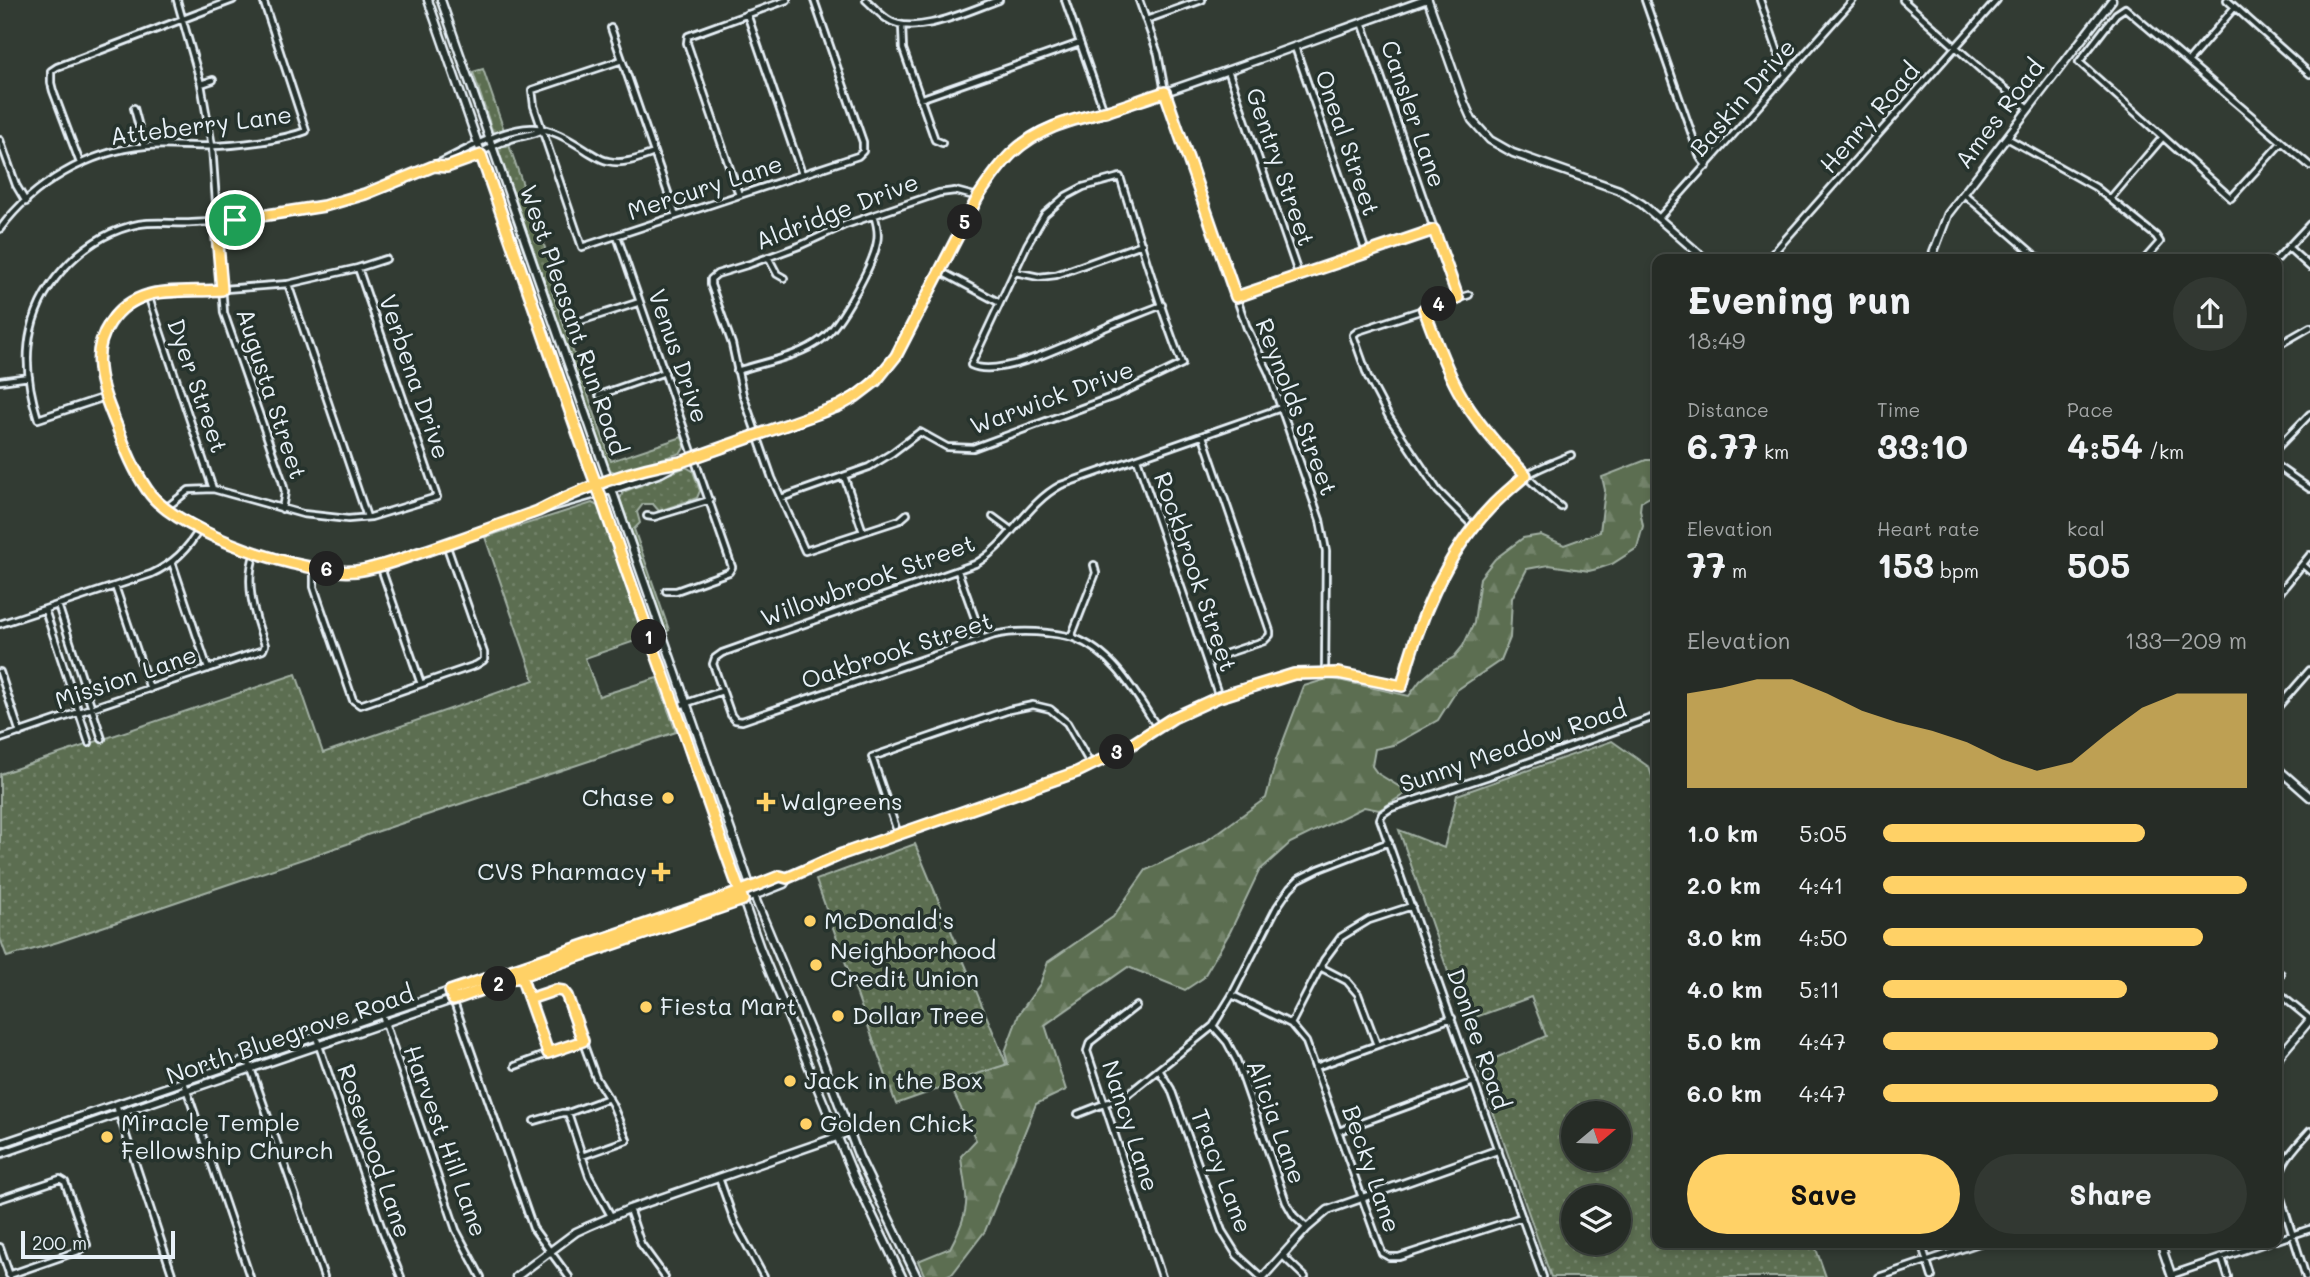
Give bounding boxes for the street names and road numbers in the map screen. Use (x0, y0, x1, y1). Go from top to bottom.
street label: Baskin Drive (1682, 32, 1801, 162)
street label: Cansler Lane (1375, 36, 1454, 191)
street label: Ames Road (1947, 52, 2050, 174)
street label: Henry Road (1812, 55, 1926, 179)
street label: Oneal Street (1309, 66, 1388, 220)
street label: Gentry Street (1240, 83, 1323, 250)
street label: Atteberry Lane (108, 98, 293, 151)
street label: Mercury Lane (623, 147, 786, 226)
street label: Aldridge Drive (750, 165, 922, 256)
street label: West Pleasant Run Road (514, 180, 635, 459)
street label: Venus Drive (642, 285, 717, 427)
street label: Verbena Drive (373, 290, 458, 463)
street label: Augusta Street (230, 304, 315, 483)
street label: Reynolds Street (1249, 313, 1345, 499)
street label: Dyer Street (161, 314, 236, 457)
street label: Warwick Drive (965, 353, 1138, 441)
street label: Rockbrook Street (1148, 468, 1245, 675)
street label: Willowbrook Street (756, 526, 979, 633)
street label: Oakbrook Street (797, 604, 996, 695)
street label: Mission Lane (50, 638, 201, 715)
street label: Sunny Meadow Road (1395, 692, 1630, 799)
street label: Donlee Road (1441, 964, 1518, 1113)
street label: North Bluegrove Road (162, 977, 417, 1091)
street label: Harvest Hill Lane (397, 1041, 495, 1240)
street label: Alicia Lane (1241, 1055, 1314, 1188)
street label: Nancy Lane (1096, 1056, 1167, 1195)
street label: Rosewood Lane (331, 1059, 420, 1242)
street label: Becky Lane (1336, 1101, 1409, 1236)
street label: Tracy Lane (1185, 1104, 1260, 1237)

